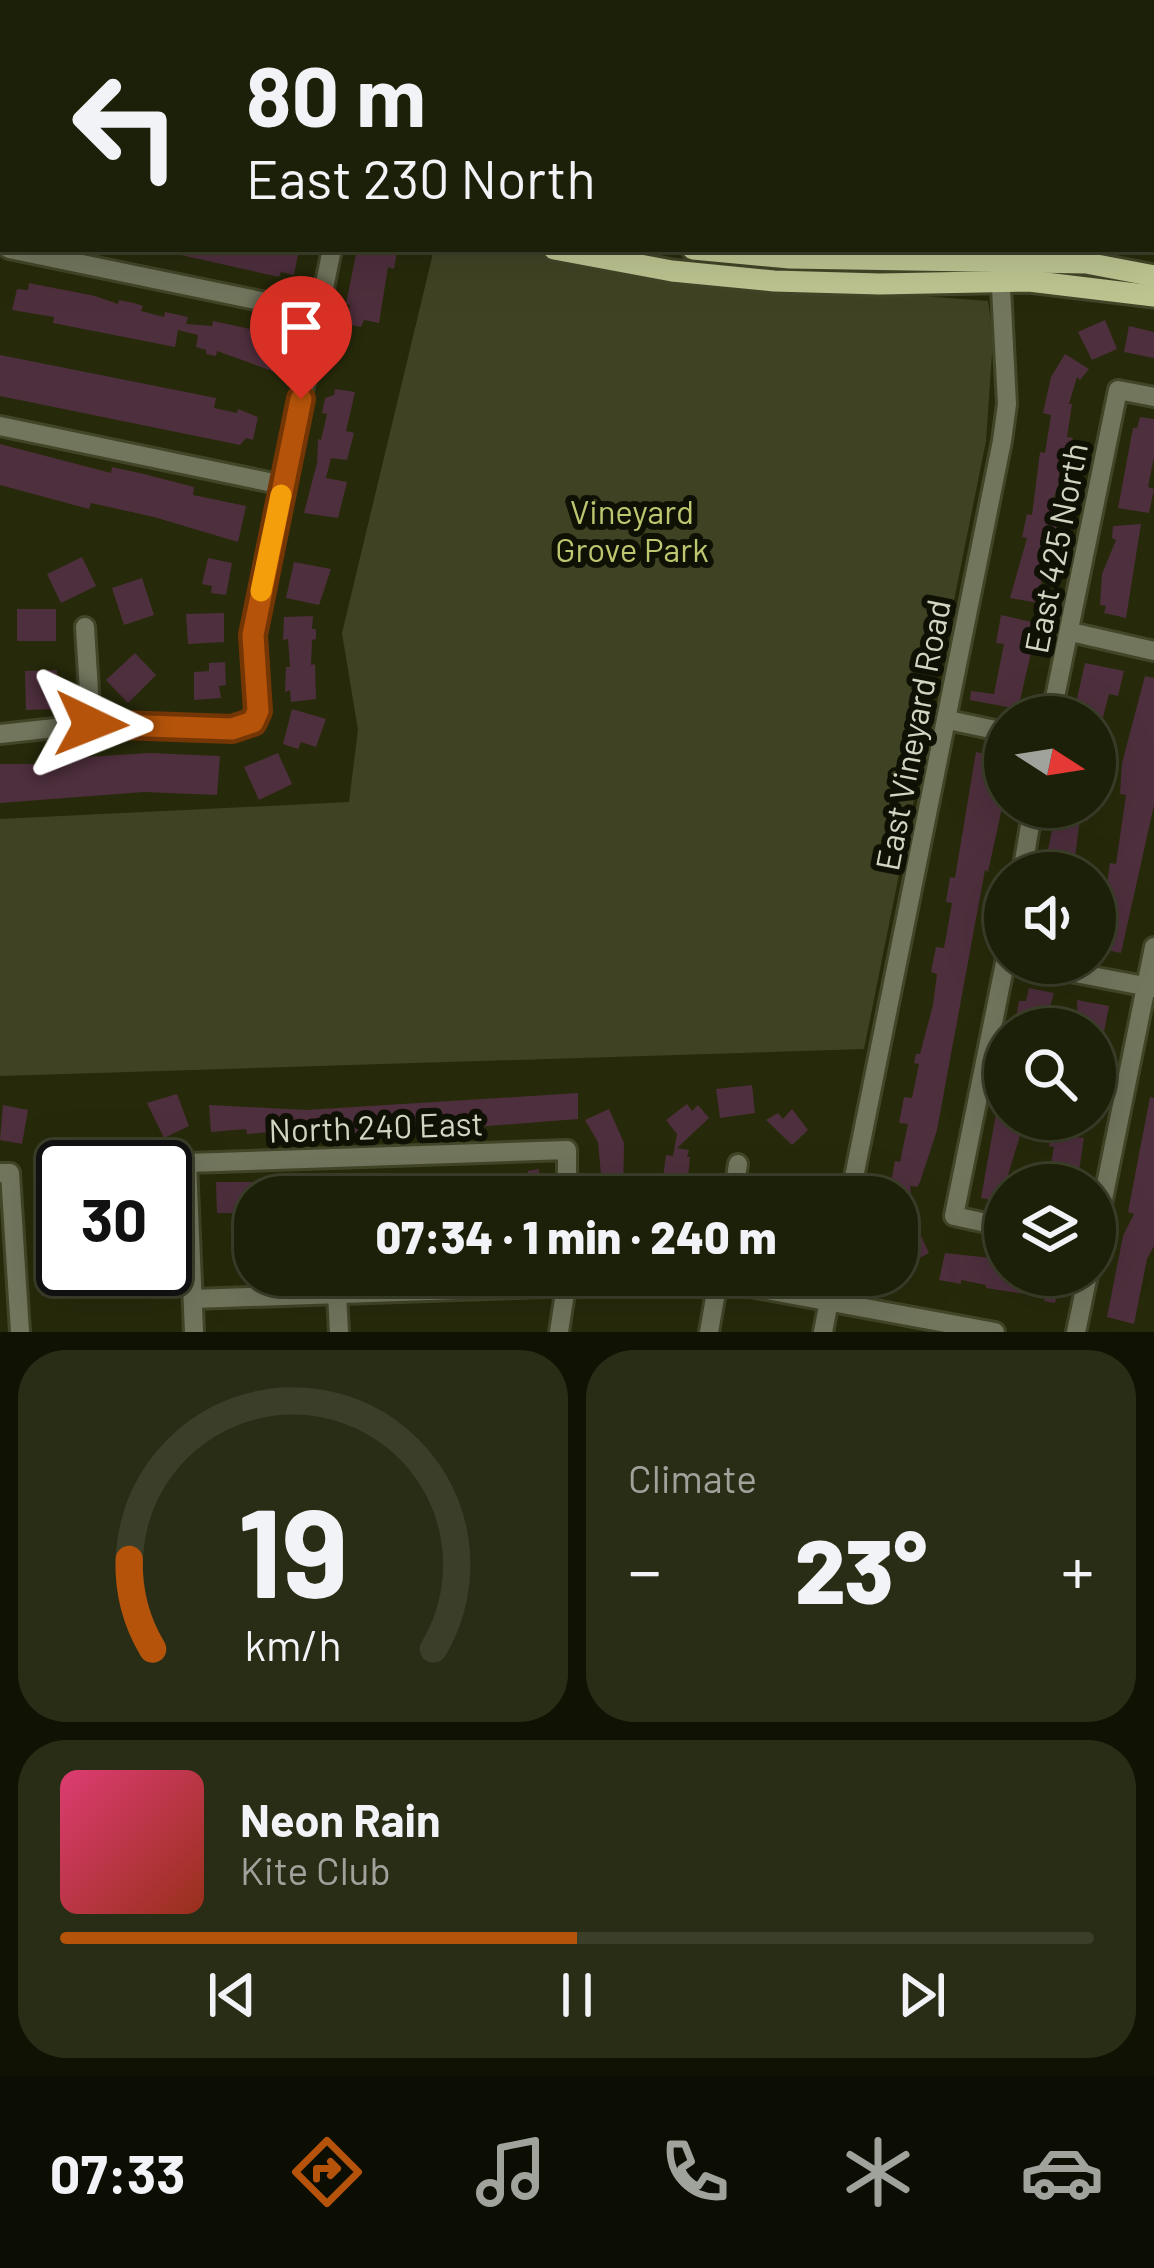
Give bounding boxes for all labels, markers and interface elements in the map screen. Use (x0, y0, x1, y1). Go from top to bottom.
text: 80 m (246, 43, 426, 144)
icon: left (48, 48, 204, 204)
text: East 230 North (246, 145, 596, 210)
pin (250, 276, 352, 399)
icon: arrive (268, 294, 334, 360)
street label: East 425 North (1015, 439, 1095, 656)
park label: Vineyard Grove Park (555, 491, 709, 569)
street label: East Vineyard Road (866, 596, 958, 874)
position arrow (28, 661, 154, 787)
north arrow (984, 696, 1116, 828)
map controls (984, 696, 1116, 1296)
button: sound (984, 852, 1116, 984)
button: search (984, 1008, 1116, 1140)
street label: North 240 East (268, 1102, 484, 1150)
speed limit sign: 30 (36, 1140, 192, 1296)
button: layers (984, 1164, 1116, 1296)
text: 07:34 · 1 min · 240 m (376, 1209, 776, 1263)
text: Climate (628, 1454, 757, 1501)
text: 19 (238, 1473, 348, 1623)
text: 23° (795, 1514, 927, 1622)
text: − (628, 1529, 661, 1608)
text: + (1061, 1529, 1094, 1608)
text: km/h (244, 1618, 342, 1670)
text: Neon Rain (240, 1792, 441, 1846)
text: Kite Club (240, 1846, 391, 1893)
icon: previous (199, 1962, 265, 2028)
icon: pause (544, 1962, 610, 2028)
icon: next (889, 1962, 955, 2028)
icon: directions (285, 2130, 369, 2214)
icon: music (469, 2130, 553, 2214)
icon: phone (653, 2130, 737, 2214)
icon: climate (836, 2130, 920, 2214)
icon: car (1020, 2130, 1104, 2214)
text: 07:33 (50, 2140, 185, 2205)

